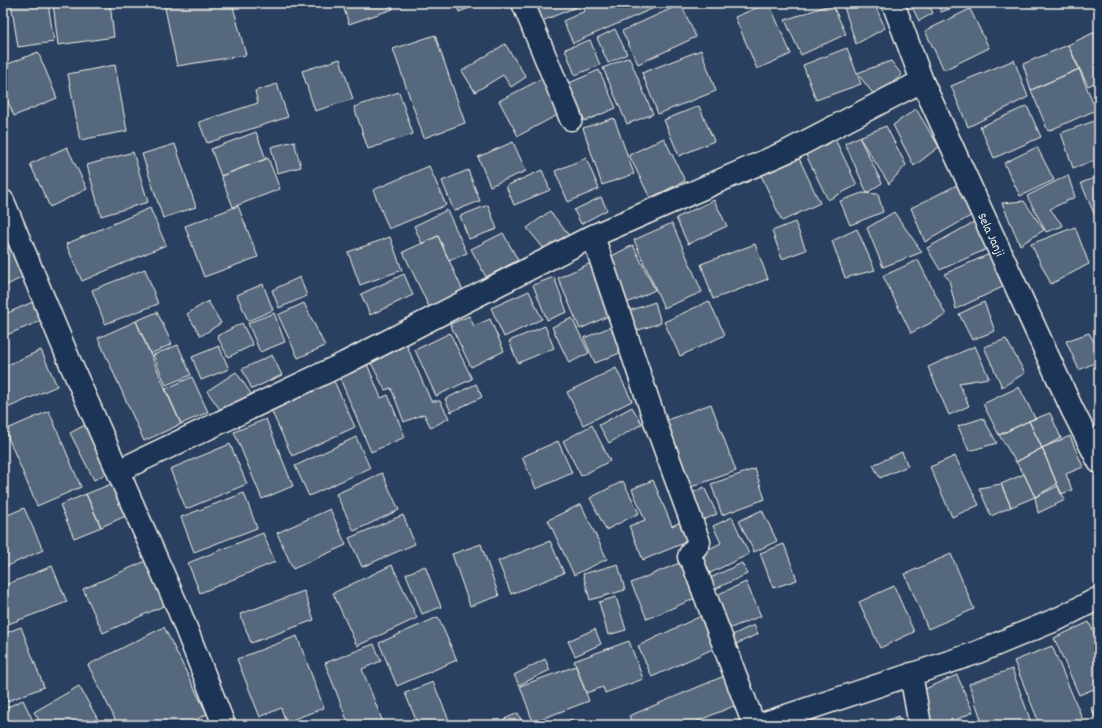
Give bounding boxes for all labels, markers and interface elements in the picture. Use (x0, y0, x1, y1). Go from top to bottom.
street label: Sela Janji (971, 210, 1008, 261)

